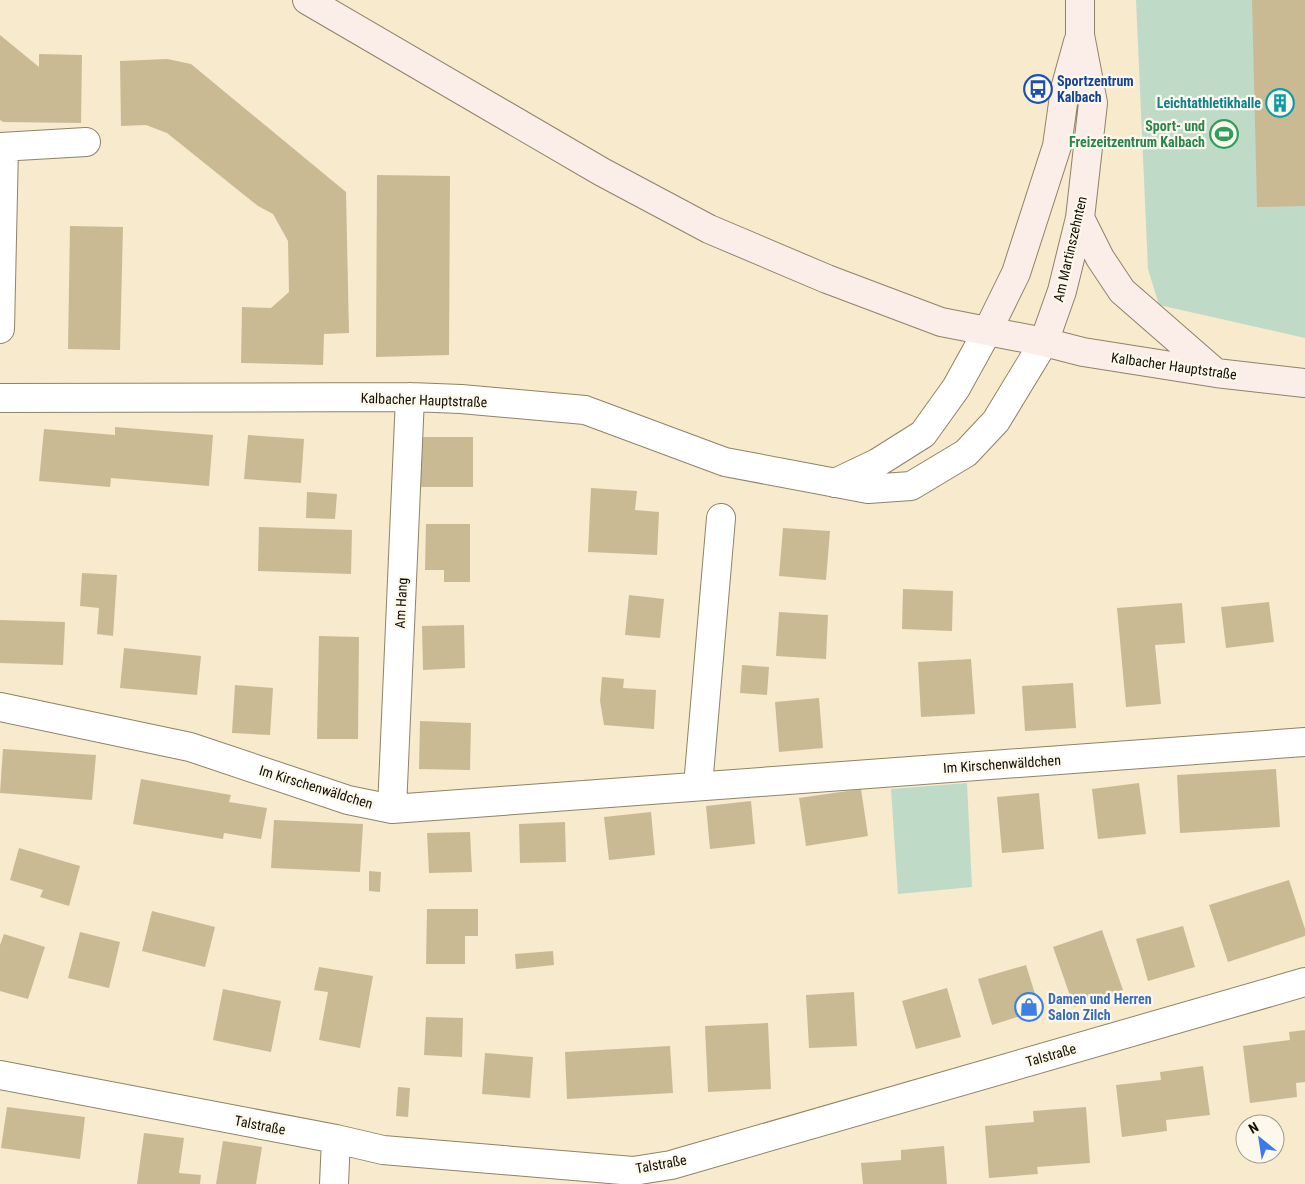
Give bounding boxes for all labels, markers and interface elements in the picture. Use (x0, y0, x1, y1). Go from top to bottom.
place label: Sportzentrum Kalbach (1057, 73, 1134, 105)
bus stop icon: Sportzentrum Kalbach (1023, 74, 1053, 104)
building icon: Leichtathletikhalle (1265, 88, 1295, 118)
place label: Leichtathletikhalle (1157, 95, 1261, 111)
place label: Sport- und Freizeitzentrum Kalbach (1069, 118, 1205, 150)
sports icon: Sport- und Freizeitzentrum Kalbach (1209, 119, 1239, 149)
street label: Am Martinszehnten (1050, 195, 1090, 303)
street label: Kalbacher Hauptstraße (1110, 349, 1238, 383)
street label: Kalbacher Hauptstraße (360, 390, 488, 410)
street label: Am Hang (392, 577, 410, 629)
street label: Im Kirschenwäldchen (943, 752, 1061, 776)
street label: Im Kirschenwäldchen (257, 762, 375, 812)
place label: Damen und Herren Salon Zilch (1048, 991, 1152, 1023)
shop icon: Damen und Herren Salon Zilch (1014, 992, 1044, 1022)
street label: Talstraße (1024, 1040, 1078, 1070)
street label: Talstraße (233, 1112, 287, 1138)
north arrow (1235, 1114, 1285, 1164)
text: N (1246, 1119, 1261, 1137)
street label: Talstraße (634, 1152, 688, 1176)

